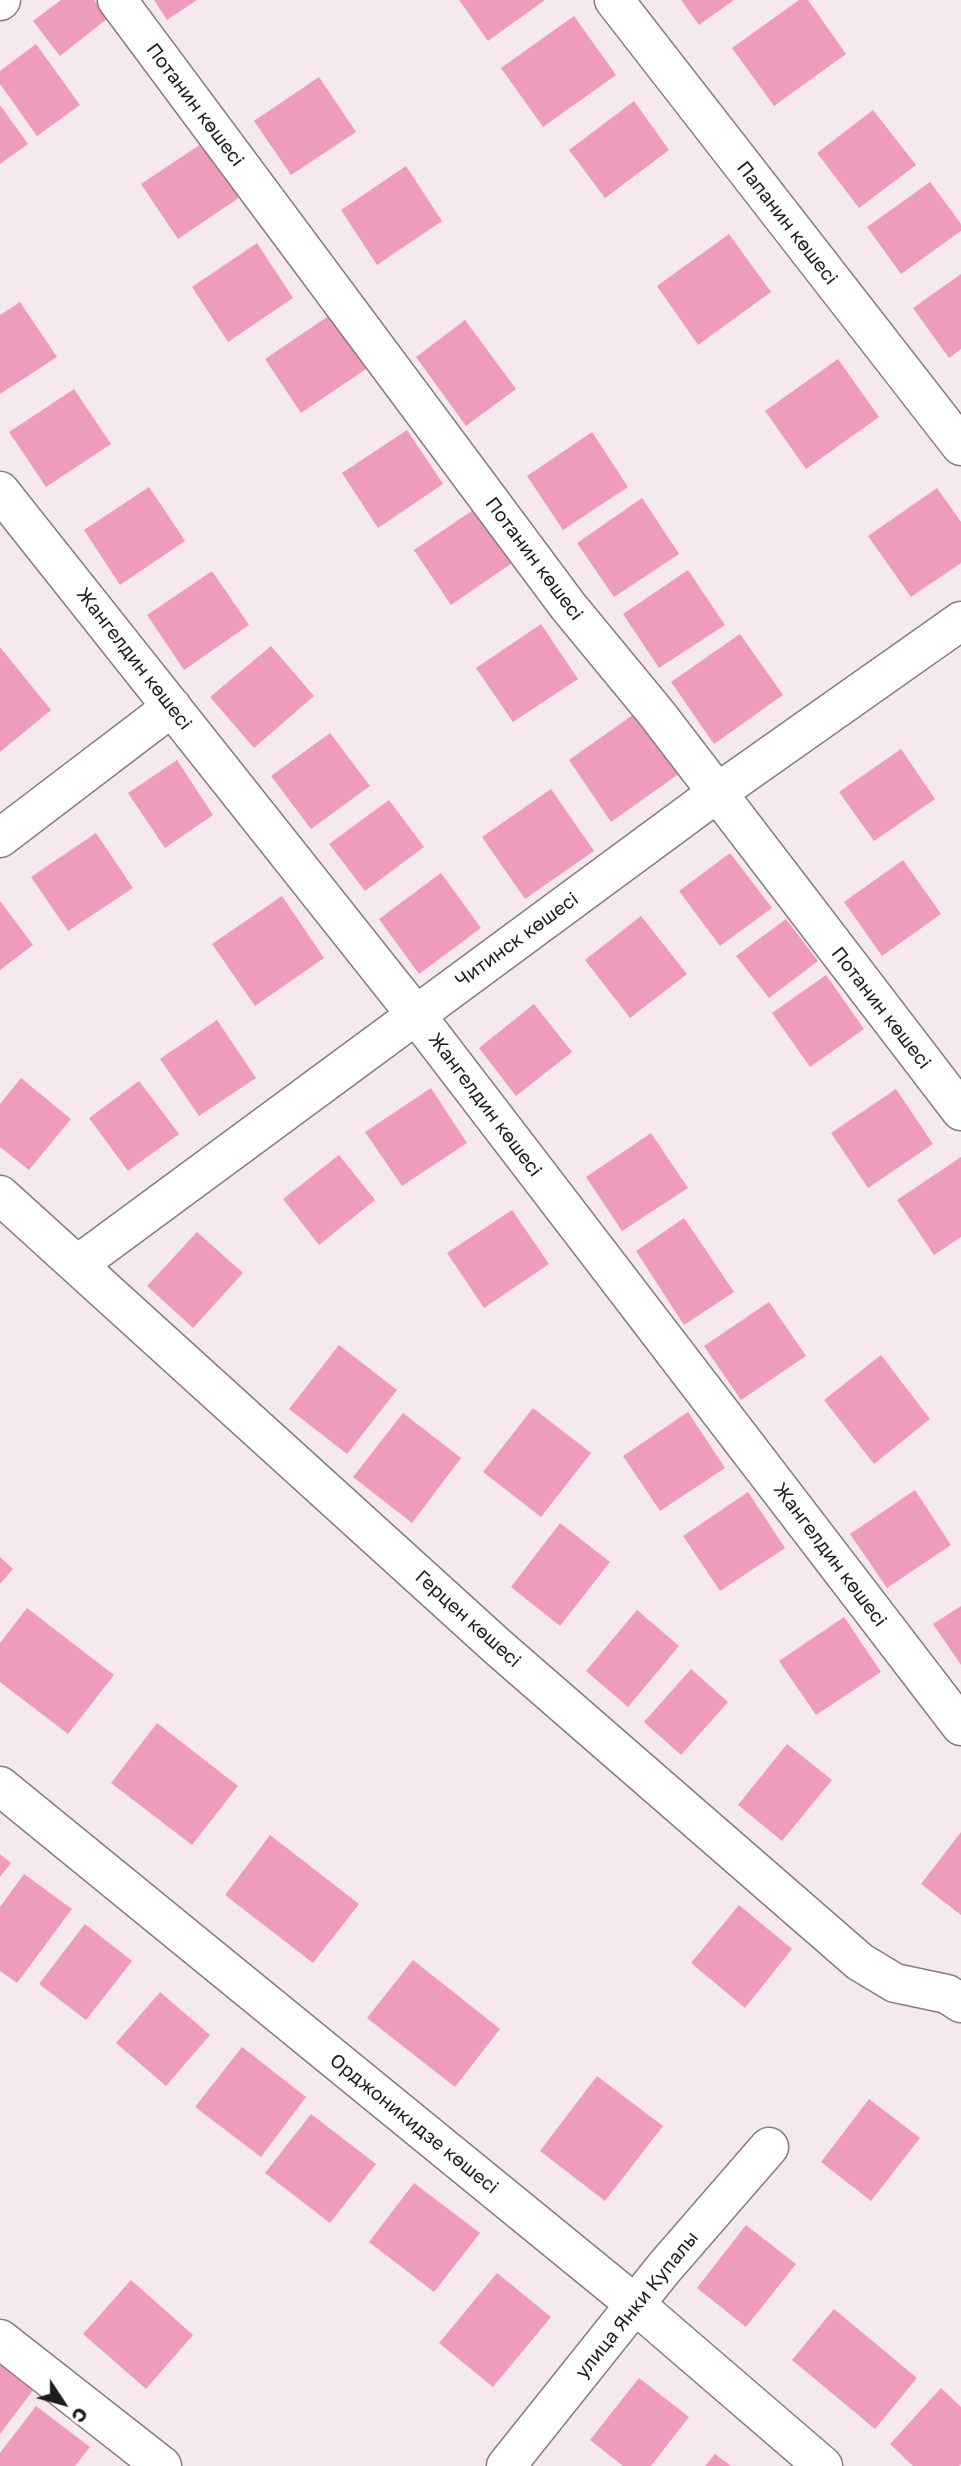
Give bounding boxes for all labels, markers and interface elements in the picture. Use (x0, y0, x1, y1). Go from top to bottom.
street label: Потанин көшесі (141, 39, 249, 171)
street label: Папанин көшесі (732, 157, 842, 289)
street label: Потанин көшесі (480, 493, 588, 625)
street label: Жангелдин көшесі (71, 583, 197, 735)
street label: Читинск көшесі (451, 888, 583, 992)
street label: Потанин көшесі (826, 942, 936, 1074)
street label: Жангелдин көшесі (424, 1029, 546, 1181)
street label: Жангелдин көшесі (769, 1479, 891, 1631)
street label: Герцен көшесі (411, 1566, 525, 1672)
street label: Орджоникидзе көшесі (325, 2049, 503, 2199)
street label: улица Янки Купалы (571, 2227, 703, 2383)
north arrow (28, 2368, 98, 2438)
text: С (67, 2403, 94, 2428)

